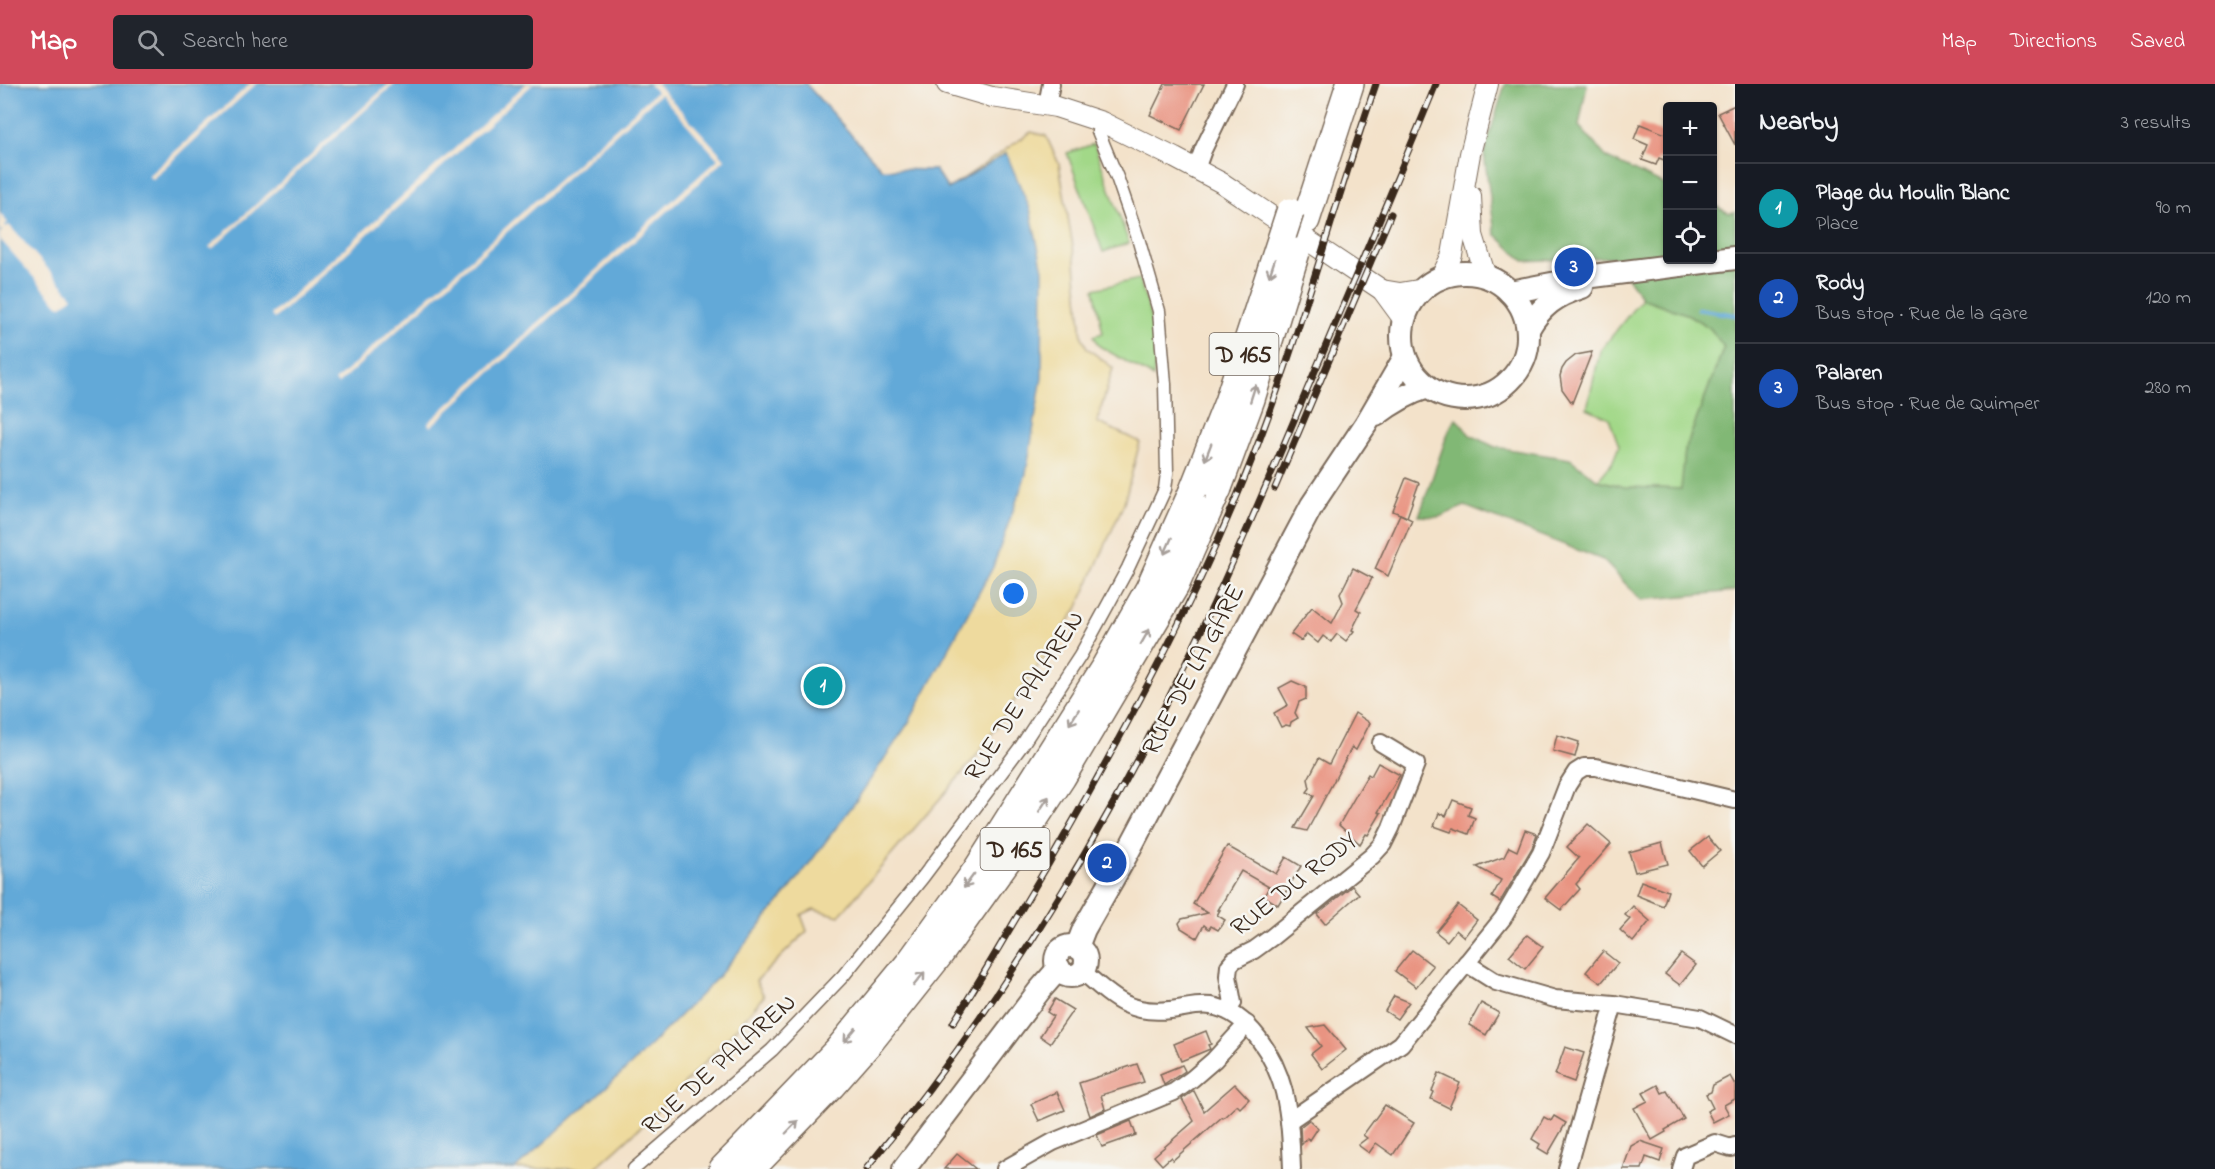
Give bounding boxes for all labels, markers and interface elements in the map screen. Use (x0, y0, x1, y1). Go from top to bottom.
search box (113, 15, 533, 69)
text: Map (30, 22, 77, 63)
icon: search (134, 26, 167, 59)
text: Search here (182, 26, 288, 58)
text: Map (1941, 27, 1977, 57)
text: Directions (2010, 27, 2097, 57)
text: Saved (2130, 27, 2185, 57)
map controls (1663, 102, 1717, 264)
button: + (1663, 102, 1717, 156)
text: Nearby (1759, 104, 1838, 142)
text: 3 results (2121, 109, 2191, 138)
button: − (1663, 156, 1717, 210)
text: Plage du Moulin Blanc (1816, 178, 2010, 210)
text: 1 (1775, 194, 1782, 223)
text: 90 m (2156, 194, 2191, 223)
button: locate (1663, 210, 1717, 264)
text: Place (1816, 210, 1858, 239)
pin: 3 (1554, 244, 1594, 290)
one-way arrow (1265, 258, 1276, 277)
text: Rody (1816, 268, 1864, 300)
text: 2 (1774, 284, 1783, 313)
text: 120 m (2146, 284, 2191, 313)
text: Bus stop · Rue de la Gare (1816, 300, 2028, 329)
road number: D 165 (1210, 333, 1278, 375)
text: Palaren (1816, 358, 1882, 390)
text: 3 (1774, 374, 1783, 403)
text: 280 m (2144, 374, 2191, 403)
one-way arrow (1248, 384, 1259, 403)
text: Bus stop · Rue de Quimper (1816, 390, 2039, 419)
one-way arrow (1202, 443, 1213, 461)
one-way arrow (1162, 537, 1174, 555)
street label: RUE DE LA GARE (1134, 578, 1256, 763)
your location (999, 579, 1028, 608)
street label: RUE DE PALAREN (956, 604, 1095, 790)
one-way arrow (1140, 629, 1152, 646)
pin: 1 (804, 664, 842, 708)
one-way arrow (1068, 708, 1080, 725)
one-way arrow (1038, 795, 1051, 812)
street label: RUE DU RODY (1223, 823, 1367, 947)
road number: D 165 (980, 828, 1050, 870)
pin: 2 (1088, 840, 1126, 886)
one-way arrow (963, 872, 975, 888)
one-way arrow (913, 972, 926, 988)
street label: RUE DE PALAREN (634, 985, 806, 1145)
one-way arrow (843, 1027, 856, 1043)
one-way arrow (785, 1119, 799, 1134)

